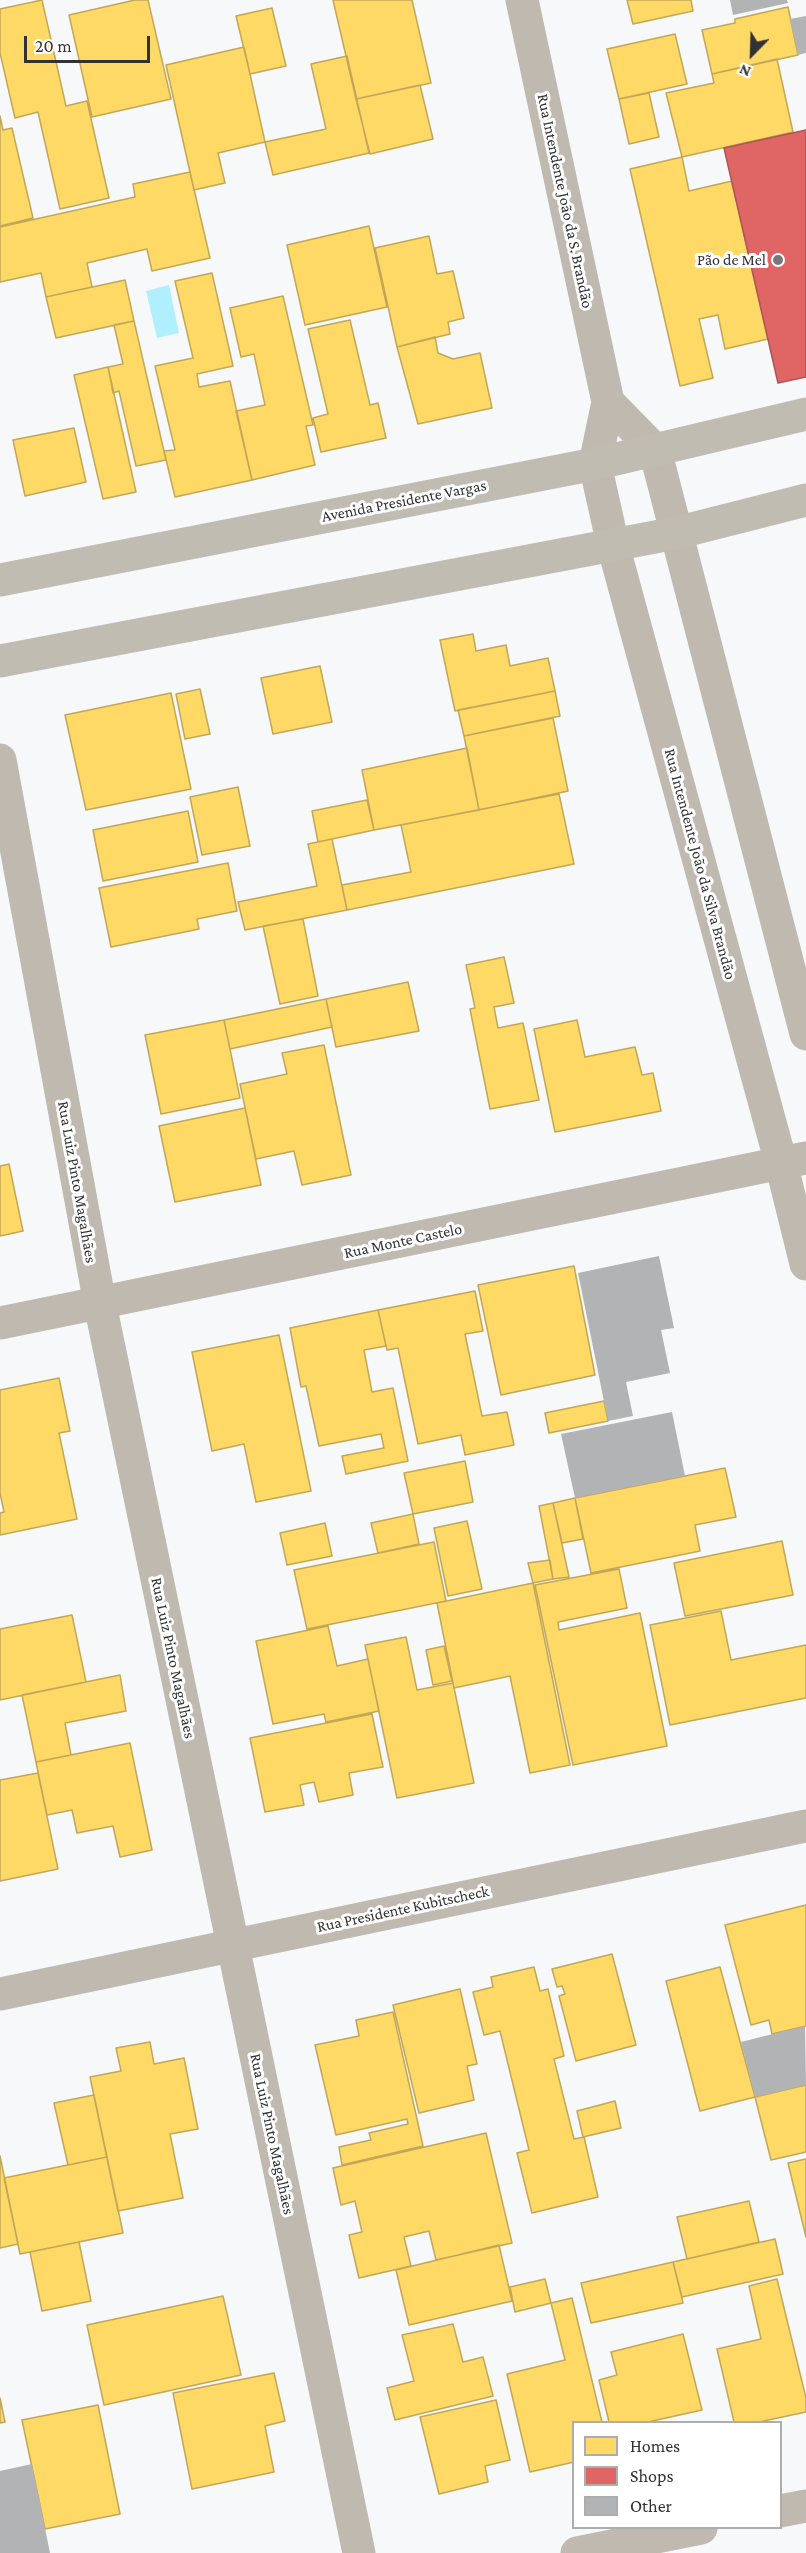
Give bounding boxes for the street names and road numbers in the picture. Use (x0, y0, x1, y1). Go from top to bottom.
street label: Rua Intendente João da S. Brandão (533, 92, 597, 310)
street label: Avenida Presidente Vargas (320, 476, 488, 526)
street label: Rua Intendente João da Silva Brandão (660, 746, 740, 982)
street label: Rua Luiz Pinto Magalhães (53, 1100, 101, 1264)
street label: Rua Monte Castelo (342, 1219, 464, 1263)
street label: Rua Luiz Pinto Magalhães (147, 1576, 199, 1740)
street label: Rua Presidente Kubitscheck (315, 1881, 491, 1937)
street label: Rua Luiz Pinto Magalhães (246, 2052, 298, 2216)

